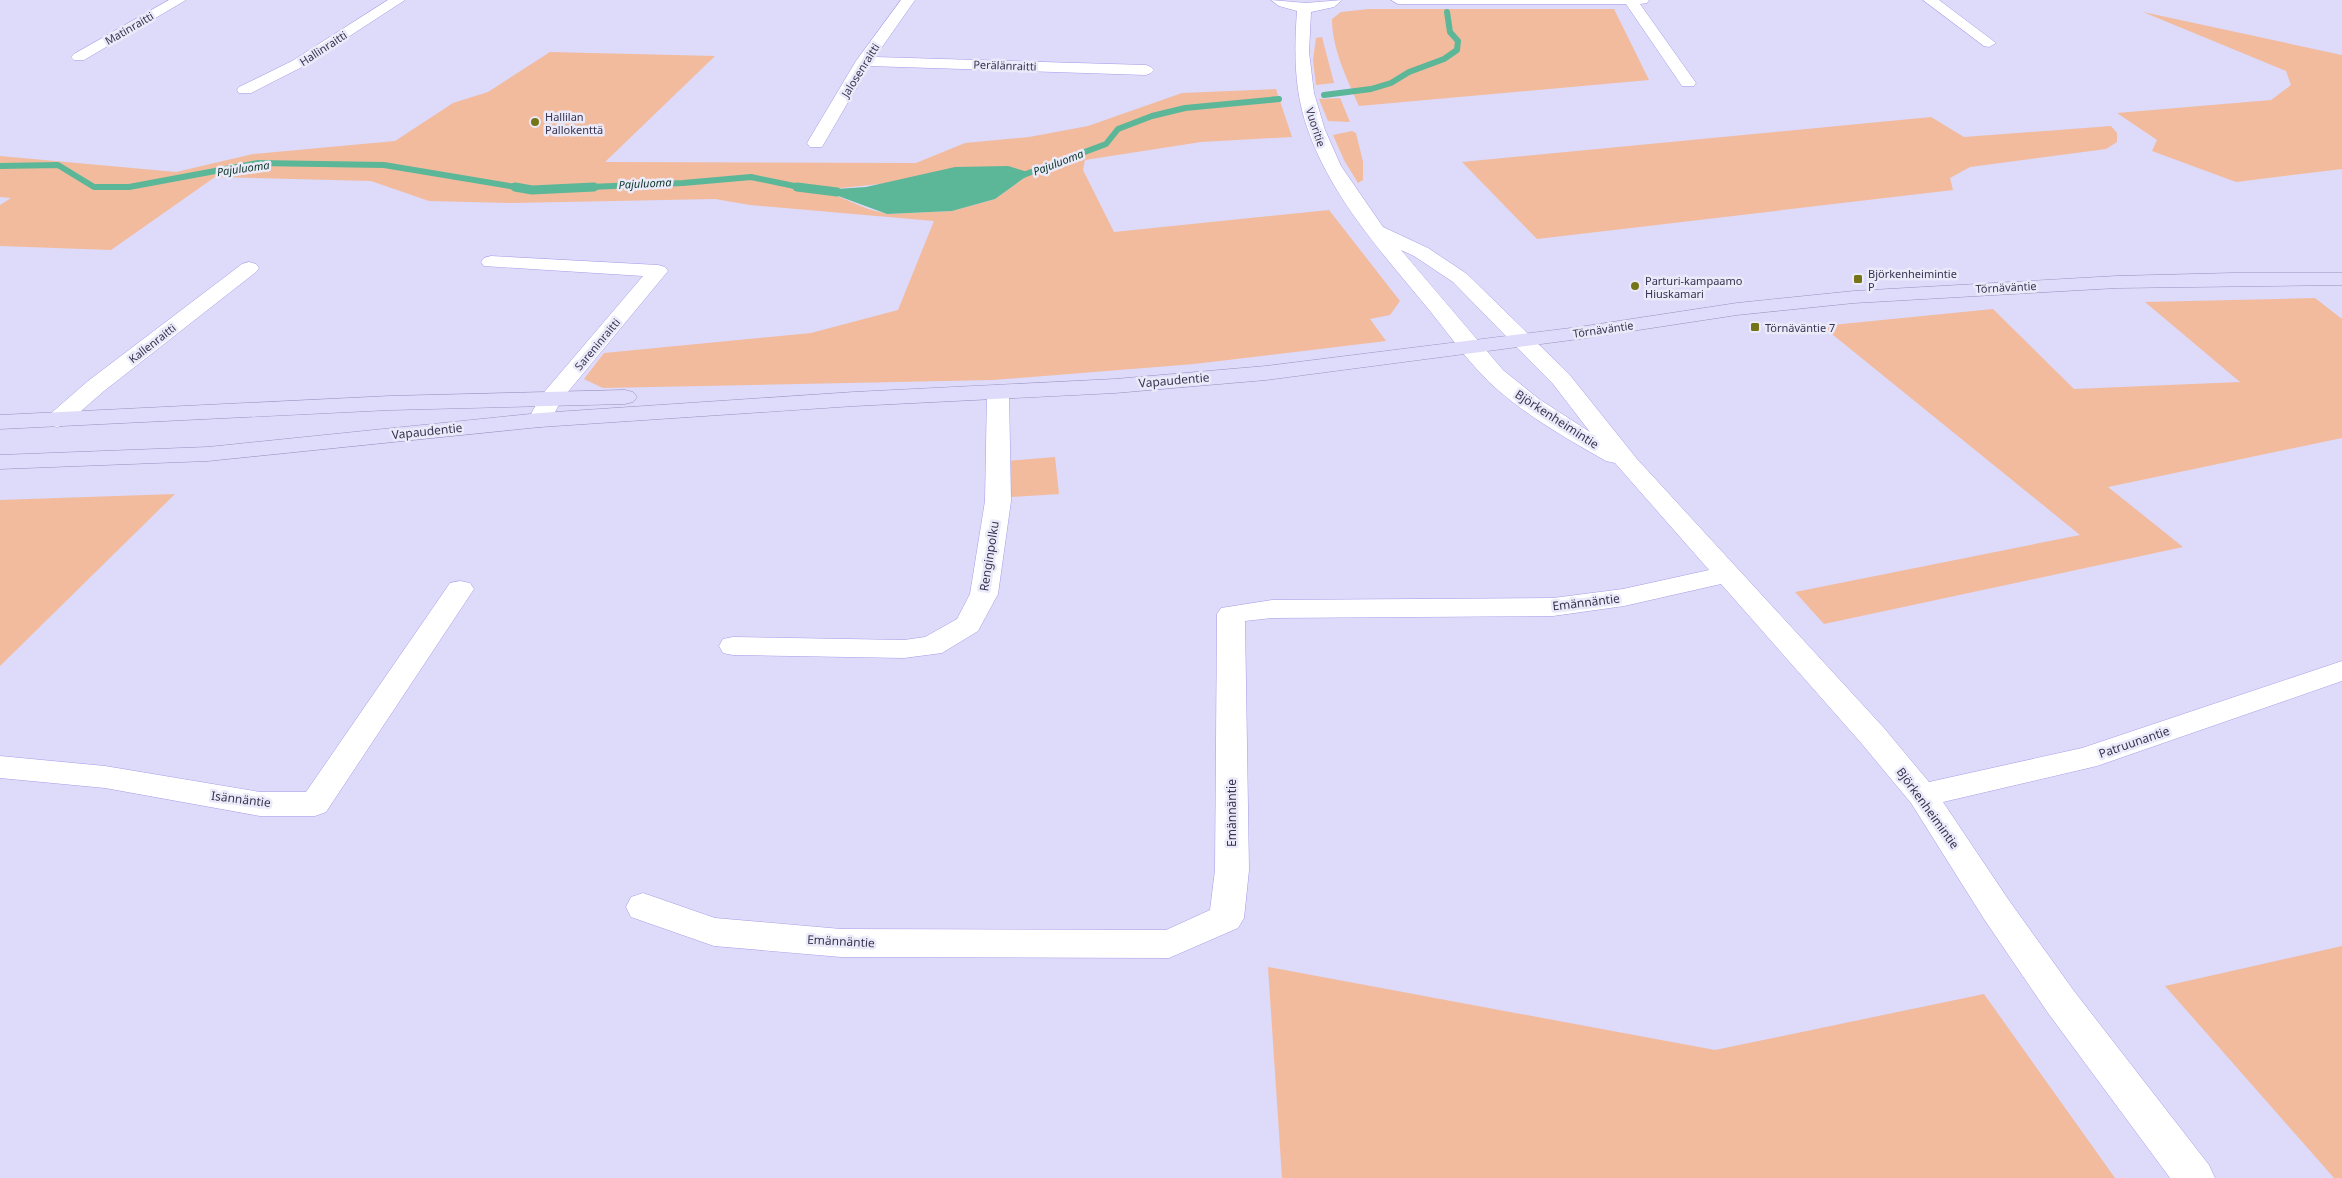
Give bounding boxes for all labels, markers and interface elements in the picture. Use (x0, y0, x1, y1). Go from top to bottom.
street label: Matinraitti (102, 8, 156, 48)
street label: Hallinraitti (296, 27, 350, 69)
street label: Jalosenraitti (837, 40, 883, 101)
street label: Perälänraitti (973, 56, 1037, 74)
street label: Vuoritie (1303, 105, 1329, 149)
place label: Hallilan Pallokenttä (545, 109, 603, 137)
marker: Hallilan Pallokenttä (529, 116, 541, 128)
water label: Pajuluoma (1031, 145, 1086, 178)
water label: Pajuluoma (216, 157, 271, 179)
water label: Pajuluoma (618, 174, 673, 192)
place label: Björkenheimintie P (1868, 266, 1957, 294)
place label: Parturi-kampaamo Hiuskamari (1645, 273, 1743, 301)
marker: Björkenheimintie P (1852, 273, 1864, 285)
street label: Törnäväntie (1975, 278, 2037, 296)
marker: Parturi-kampaamo Hiuskamari (1629, 280, 1641, 292)
street label: Sareninraitti (571, 315, 623, 373)
street label: Törnäväntie (1572, 317, 1634, 341)
street label: Kallenraitti (125, 320, 179, 366)
place label: Törnäväntie 7 (1765, 320, 1835, 335)
marker: Törnäväntie 7 (1749, 321, 1761, 333)
street label: Vapaudentie (1138, 368, 1210, 392)
street label: Björkenheimintie (1512, 385, 1602, 453)
street label: Vapaudentie (391, 419, 463, 443)
street label: Renginpolku (975, 520, 1003, 592)
street label: Emännäntie (1551, 589, 1621, 615)
street label: Patruunantie (2096, 722, 2172, 762)
street label: Björkenheimintie (1893, 764, 1963, 852)
street label: Emännäntie (1223, 779, 1240, 847)
street label: Isännäntie (210, 787, 272, 811)
street label: Emännäntie (807, 931, 876, 951)

